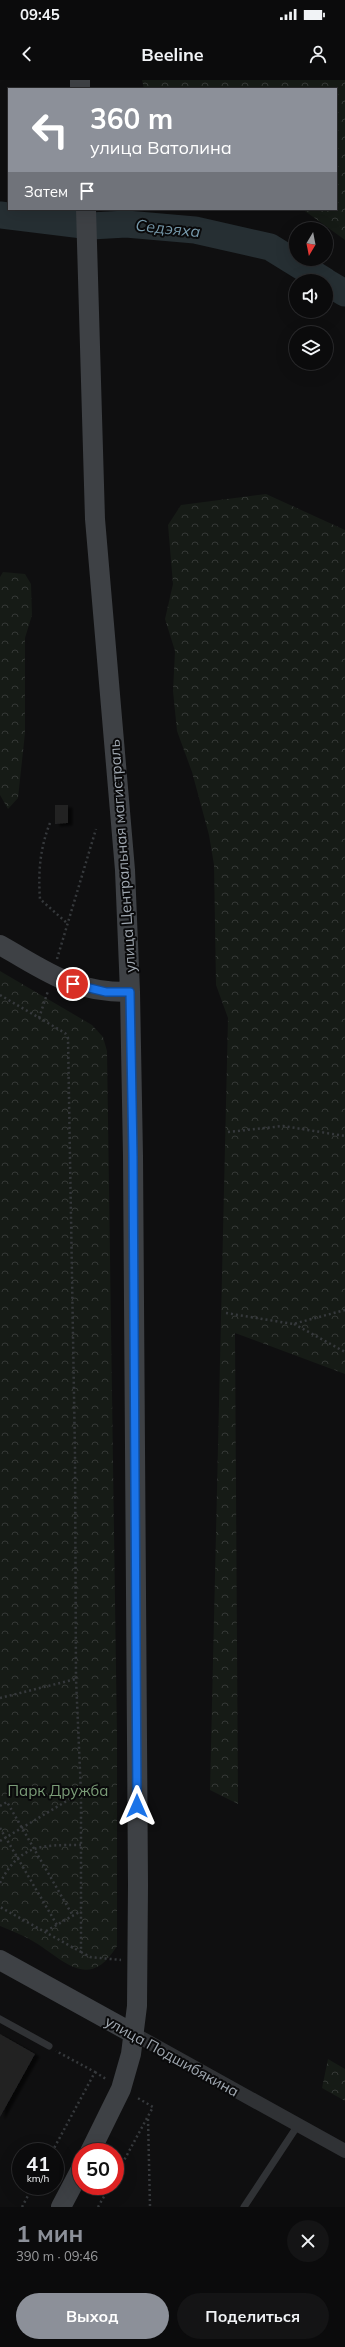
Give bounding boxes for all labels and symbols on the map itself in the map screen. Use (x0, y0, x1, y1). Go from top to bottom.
water label: Седэяха (135, 215, 202, 241)
north arrow (289, 222, 333, 266)
street label: улица Центральная магистраль (104, 739, 140, 973)
pin (56, 967, 90, 1001)
park label: Парк Дружба (8, 1781, 108, 1800)
position arrow (116, 1785, 158, 1827)
street label: улица Подшибякина (102, 2011, 242, 2101)
speed limit sign: 50 (72, 2143, 124, 2195)

